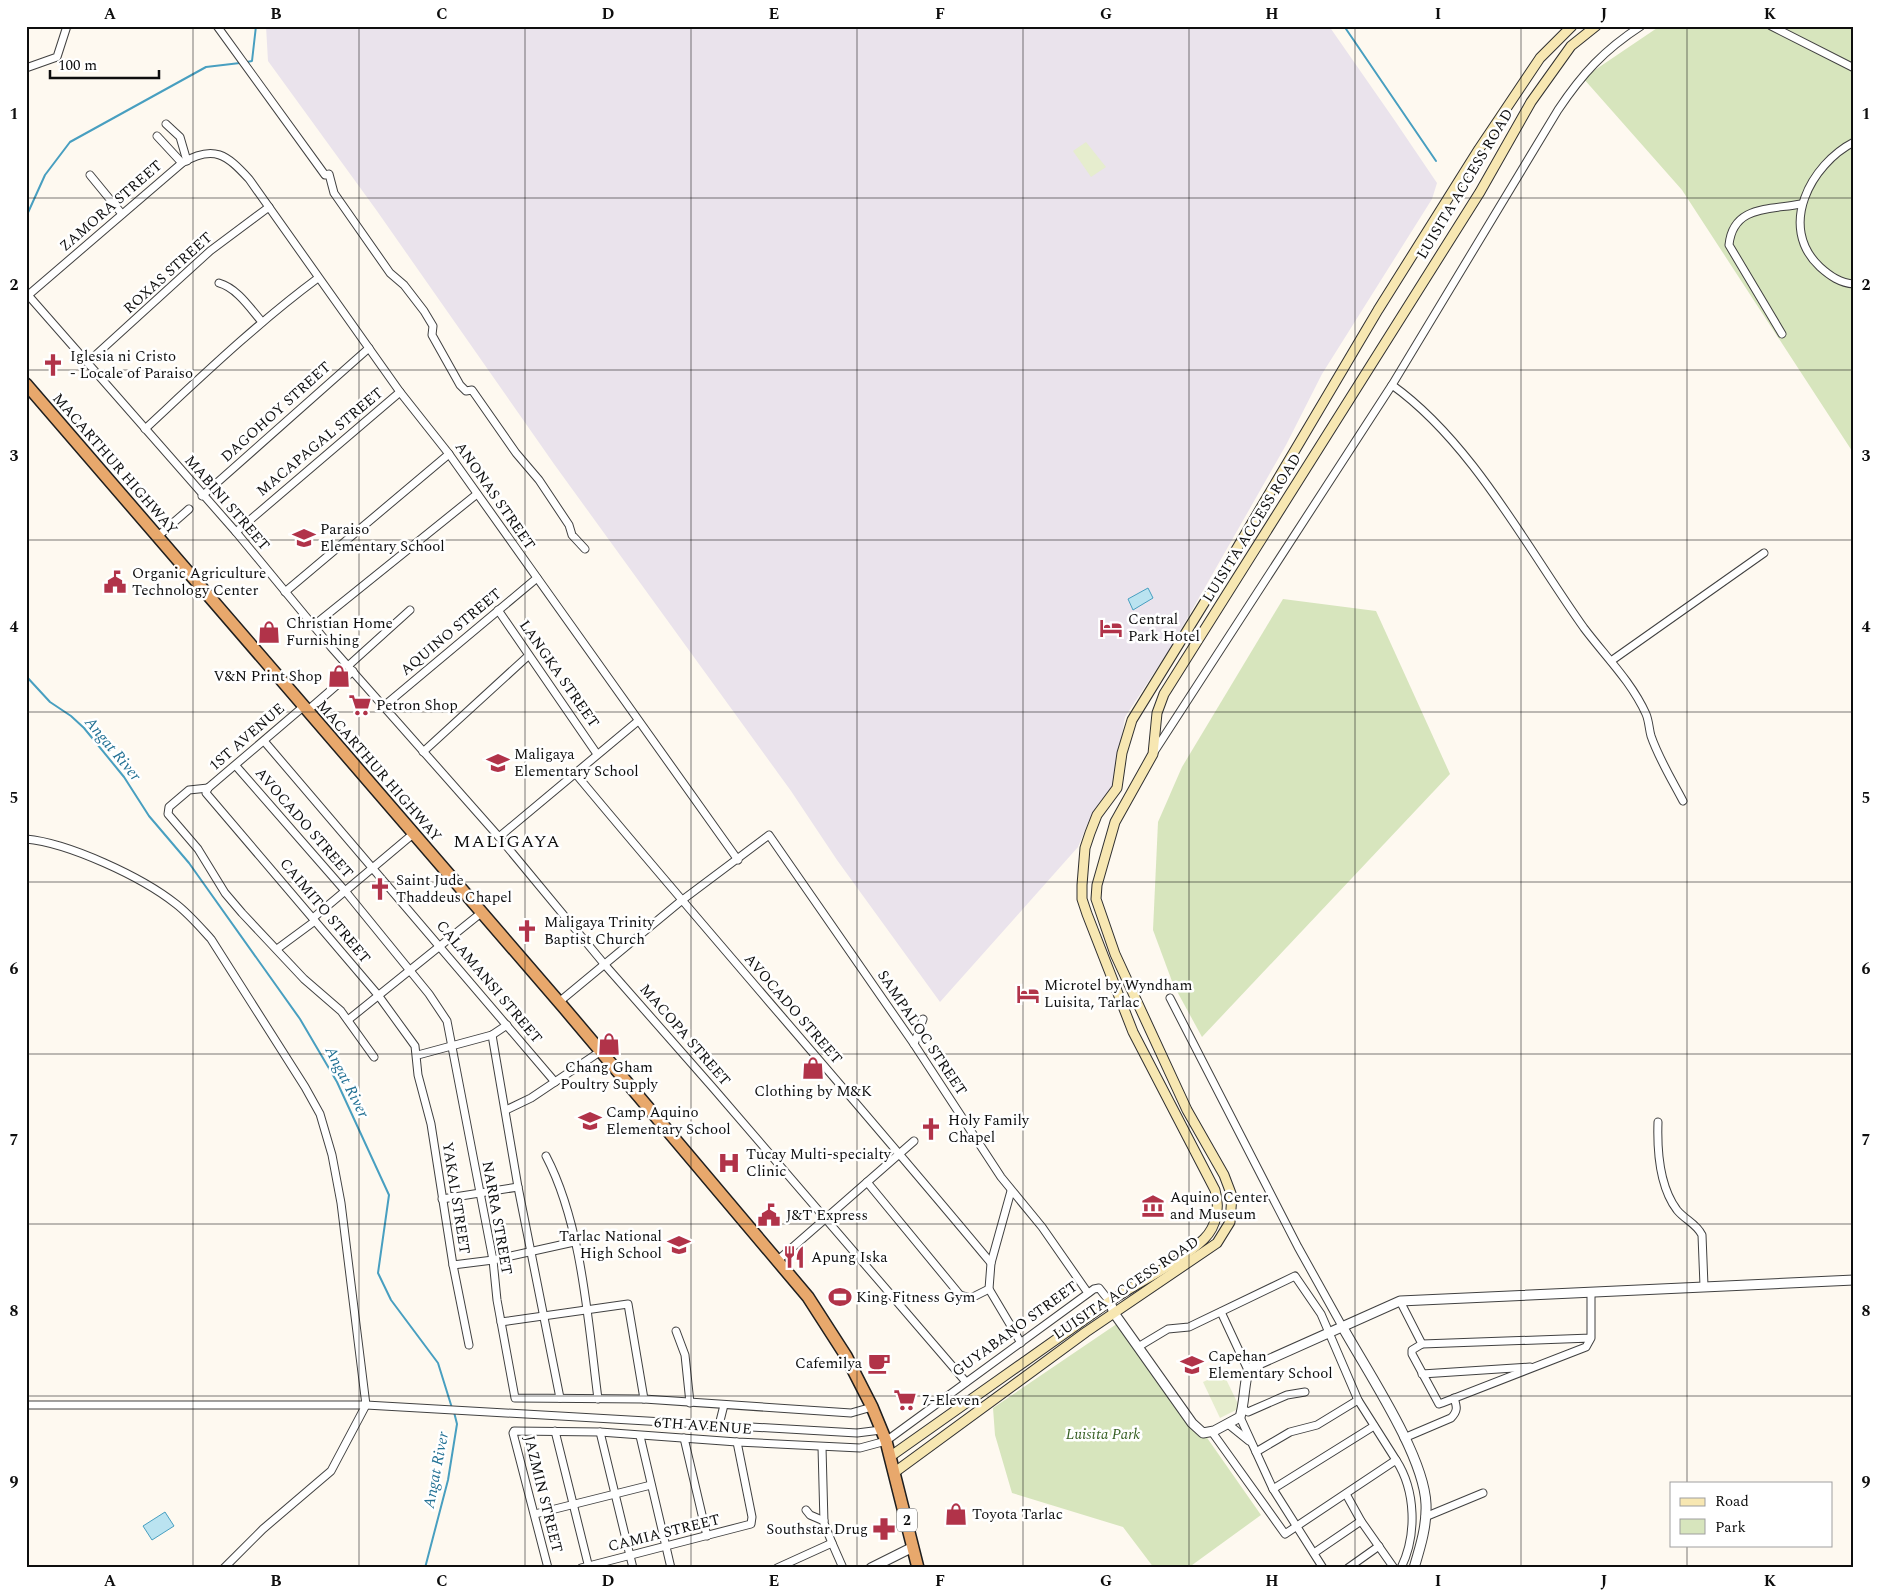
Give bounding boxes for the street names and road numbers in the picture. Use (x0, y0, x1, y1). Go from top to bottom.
street label: LUISITA ACCESS ROAD (1411, 104, 1519, 264)
street label: ZAMORA STREET (54, 155, 168, 257)
street label: ROXAS STREET (118, 227, 218, 319)
street label: DAGOHOY STREET (216, 356, 336, 468)
street label: MACAPAGAL STREET (251, 382, 389, 502)
street label: MACARTHUR HIGHWAY (47, 388, 183, 540)
street label: ANONAS STREET (449, 437, 541, 555)
street label: LUISITA ACCESS ROAD (1197, 449, 1307, 607)
street label: MABINI STREET (179, 450, 275, 556)
street label: AQUINO STREET (395, 583, 507, 681)
street label: LANGKA STREET (513, 615, 605, 733)
street label: MACARTHUR HIGHWAY (311, 695, 447, 847)
street label: 1ST AVENUE (204, 698, 290, 776)
street label: AVOCADO STREET (249, 763, 359, 883)
street label: CAIMITO STREET (274, 853, 376, 969)
street label: CALAMANSI STREET (430, 915, 548, 1049)
street label: AVOCADO STREET (738, 949, 848, 1069)
street label: SAMPALOC STREET (871, 966, 973, 1100)
street label: MACOPA STREET (634, 979, 736, 1091)
street label: YAKAL STREET (436, 1140, 476, 1256)
street label: NARRA STREET (476, 1159, 518, 1277)
street label: LUISITA ACCESS ROAD (1048, 1230, 1204, 1346)
street label: GUYABANO STREET (947, 1275, 1083, 1383)
street label: 6TH AVENUE (653, 1411, 753, 1441)
street label: JAZMIN STREET (517, 1433, 569, 1555)
street label: CAMIA STREET (606, 1508, 722, 1558)
road number: 2 (897, 1508, 917, 1532)

